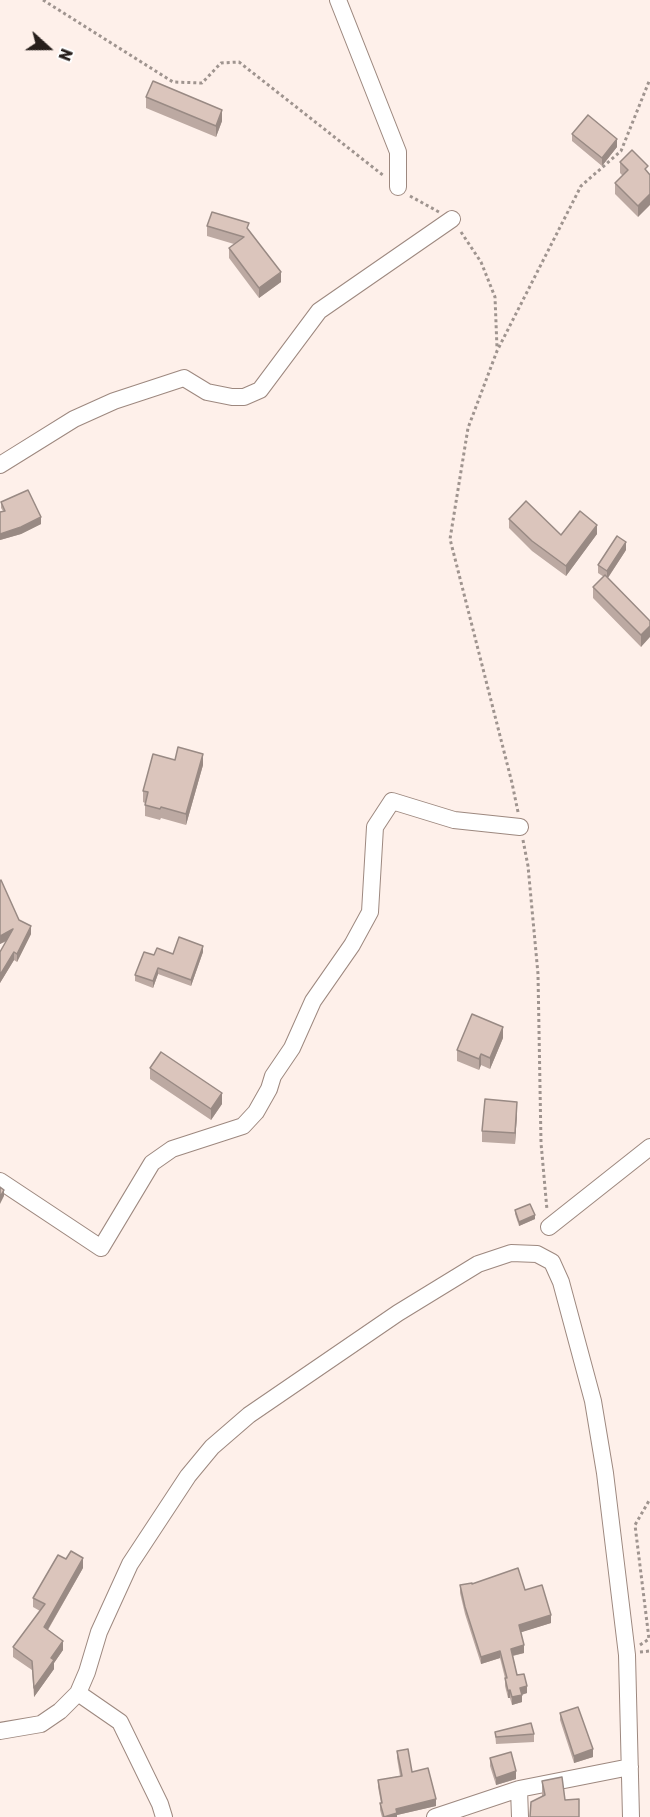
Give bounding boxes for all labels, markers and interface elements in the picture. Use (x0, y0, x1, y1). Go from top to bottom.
north arrow (18, 18, 78, 78)
text: N (54, 46, 76, 63)

